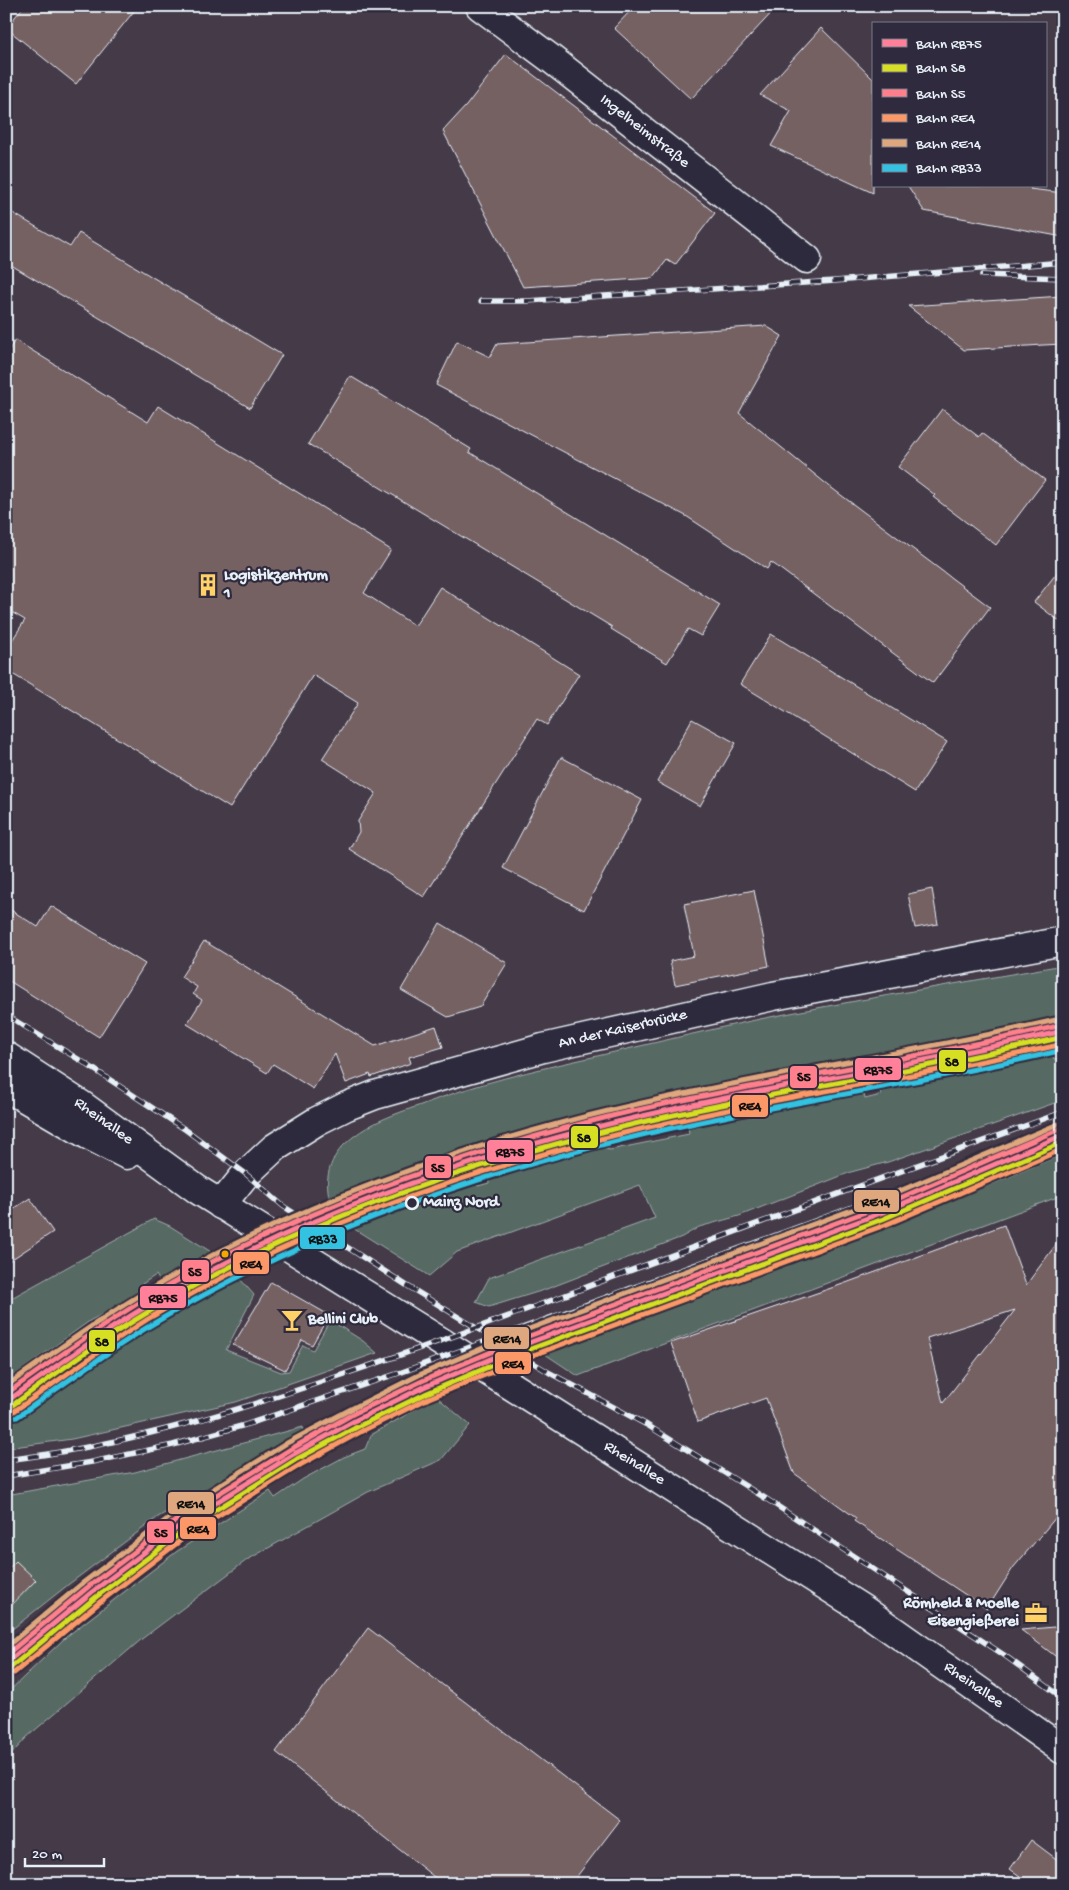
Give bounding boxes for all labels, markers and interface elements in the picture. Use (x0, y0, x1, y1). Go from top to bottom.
legend (872, 22, 1046, 188)
text: Bahn RB75 (915, 36, 982, 54)
text: Bahn S8 (915, 60, 966, 78)
text: Bahn S5 (915, 86, 966, 104)
street label: Ingelheimstraße (595, 91, 693, 173)
text: Bahn RE4 (915, 110, 975, 128)
text: Bahn RE14 (915, 136, 981, 154)
text: Bahn RB33 (915, 160, 982, 178)
place label: Logistikzentrum 1 (223, 567, 328, 604)
building icon: Logistikzentrum 1 (195, 572, 221, 598)
street label: An der Kaiserbrücke (557, 1006, 690, 1054)
line badge: S8 (938, 1049, 967, 1073)
text: S8 (945, 1055, 959, 1072)
line badge: RB75 (854, 1057, 902, 1081)
text: RB75 (862, 1063, 893, 1080)
line badge: S5 (789, 1065, 818, 1089)
text: S5 (797, 1070, 812, 1087)
street label: Rheinallee (70, 1094, 137, 1150)
line badge: RE4 (731, 1094, 769, 1118)
text: RE4 (738, 1099, 762, 1116)
line badge: S8 (570, 1125, 599, 1149)
text: S8 (577, 1131, 591, 1148)
line badge: RB75 (486, 1139, 534, 1163)
text: RB75 (494, 1145, 525, 1162)
line badge: S5 (424, 1155, 452, 1179)
text: S5 (431, 1161, 446, 1178)
line badge: RE14 (853, 1189, 900, 1213)
place label: Mainz Nord (423, 1194, 500, 1213)
text: RE14 (861, 1195, 891, 1212)
marker: Mainz Nord (405, 1196, 419, 1210)
line badge: RB33 (299, 1226, 346, 1250)
text: RB33 (307, 1232, 338, 1249)
unlabelled marker (220, 1249, 230, 1259)
line badge: RE4 (232, 1251, 270, 1275)
text: RE4 (239, 1257, 263, 1274)
line badge: S5 (181, 1259, 210, 1283)
text: S5 (188, 1265, 203, 1282)
line badge: RB75 (139, 1285, 187, 1309)
text: RB75 (147, 1291, 178, 1308)
bar icon: Bellini Club (279, 1307, 305, 1333)
place label: Bellini Club (307, 1311, 379, 1330)
line badge: RE14 (483, 1326, 530, 1350)
line badge: S8 (88, 1329, 116, 1353)
text: RE14 (492, 1332, 522, 1349)
text: S8 (95, 1335, 109, 1352)
line badge: RE4 (494, 1351, 532, 1375)
text: RE4 (501, 1357, 525, 1374)
street label: Rheinallee (600, 1438, 669, 1491)
line badge: RE14 (167, 1491, 215, 1515)
text: RE14 (176, 1497, 206, 1514)
line badge: RE4 (179, 1516, 217, 1540)
line badge: S5 (146, 1520, 175, 1544)
text: RE4 (186, 1522, 210, 1539)
text: S5 (154, 1526, 169, 1543)
place label: Römheld & Moelle Eisengießerei (902, 1595, 1020, 1632)
office icon: Römheld & Moelle Eisengießerei (1023, 1600, 1049, 1626)
street label: Rheinallee (939, 1659, 1007, 1714)
scale bar (25, 1835, 104, 1867)
text: 20 m (32, 1846, 62, 1864)

